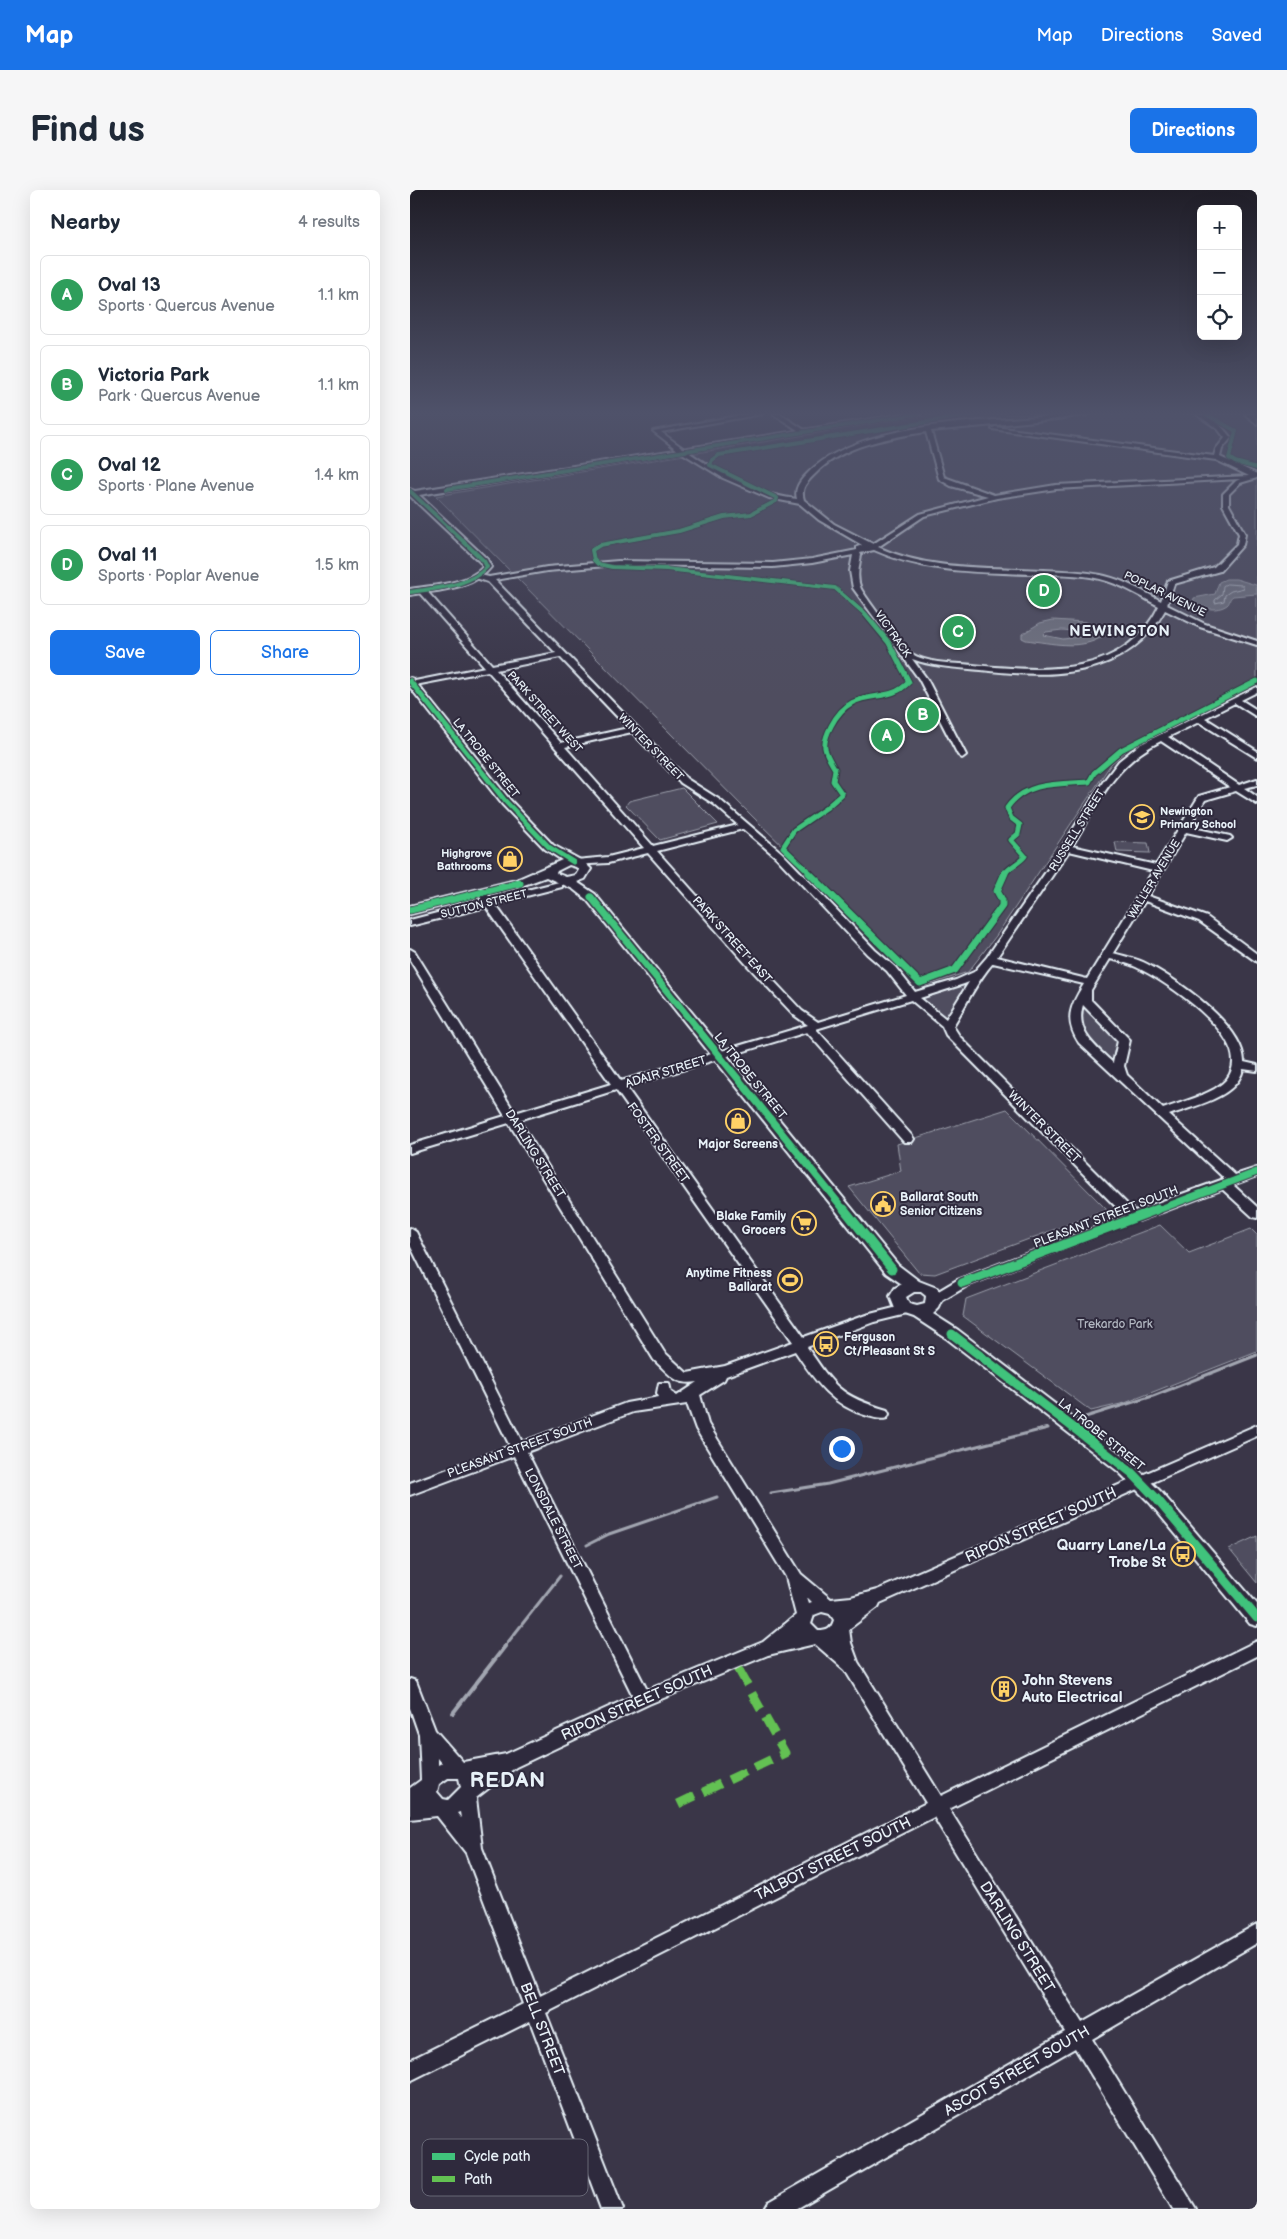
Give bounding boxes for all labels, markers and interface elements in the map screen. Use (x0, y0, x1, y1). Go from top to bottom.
text: Map (25, 21, 73, 50)
text: Map (1037, 25, 1073, 46)
text: Directions (1101, 25, 1183, 46)
text: Saved (1211, 25, 1262, 46)
button: Directions (1130, 108, 1257, 153)
text: Find us (30, 109, 145, 152)
map controls (1197, 205, 1242, 340)
button: + (1197, 205, 1242, 250)
text: Nearby (50, 210, 120, 235)
text: 4 results (298, 213, 360, 232)
button: − (1197, 250, 1242, 295)
text: Oval 13 (98, 274, 160, 297)
text: A (62, 286, 72, 305)
text: 1.1 km (318, 286, 359, 305)
button: locate (1197, 295, 1242, 340)
text: Sports · Quercus Avenue (98, 297, 275, 316)
text: Victoria Park (98, 364, 209, 387)
text: B (61, 376, 73, 395)
text: 1.1 km (318, 376, 359, 395)
text: Park · Quercus Avenue (98, 387, 260, 406)
text: Oval 12 (98, 454, 161, 477)
text: C (61, 466, 73, 485)
text: 1.4 km (315, 466, 359, 485)
text: Sports · Plane Avenue (98, 477, 254, 496)
text: Oval 11 (98, 544, 157, 567)
text: D (61, 556, 73, 575)
text: 1.5 km (315, 556, 359, 575)
text: Sports · Poplar Avenue (98, 567, 259, 586)
street label: POPLAR AVENUE (1122, 569, 1208, 619)
pin: D (1028, 572, 1060, 610)
street label: VICTRACK (872, 608, 914, 660)
pin: C (942, 613, 974, 651)
district label: NEWINGTON (1069, 622, 1171, 641)
button: Save (50, 630, 200, 675)
button: Share (210, 630, 360, 675)
street label: PARK STREET WEST (505, 668, 585, 756)
pin: B (907, 696, 939, 734)
street label: WINTER STREET (616, 711, 687, 783)
street label: LA TROBE STREET (450, 716, 522, 800)
pin: A (871, 717, 903, 755)
street label: RUSSELL STREET (1047, 786, 1108, 873)
school or university icon: Newington Primary School (1129, 804, 1155, 830)
place label: Newington Primary School (1160, 805, 1236, 831)
street label: WALLER AVENUE (1125, 837, 1183, 921)
shop icon: Highgrove Bathrooms (497, 846, 523, 872)
place label: Highgrove Bathrooms (437, 847, 493, 873)
street label: SUTTON STREET (439, 887, 529, 921)
street label: PARK STREET EAST (689, 893, 776, 987)
street label: LA TROBE STREET (711, 1030, 790, 1123)
street label: ADAIR STREET (624, 1052, 709, 1091)
street label: WINTER STREET (1005, 1088, 1084, 1167)
street label: FOSTER STREET (624, 1100, 693, 1187)
street label: DARLING STREET (502, 1107, 569, 1202)
shop icon: Major Screens (725, 1108, 751, 1134)
place label: Major Screens (698, 1137, 778, 1152)
street label: PLEASANT STREET SOUTH (1032, 1182, 1180, 1252)
place label: Ballarat South Senior Citizens (900, 1190, 982, 1219)
public building icon: Ballarat South Senior Citizens (870, 1191, 896, 1217)
place label: Blake Family Grocers (716, 1209, 786, 1238)
supermarket icon: Blake Family Grocers (791, 1210, 817, 1236)
place label: Anytime Fitness Ballarat (685, 1266, 772, 1295)
sports icon: Anytime Fitness Ballarat (777, 1267, 803, 1293)
park label: Trekardo Park (1077, 1317, 1153, 1332)
place label: Ferguson Ct/Pleasant St S (844, 1330, 935, 1359)
bus stop icon: Ferguson Ct/Pleasant St S (813, 1331, 839, 1357)
street label: LA TROBE STREET (1055, 1396, 1148, 1475)
street label: PLEASANT STREET SOUTH (445, 1415, 595, 1481)
your location (829, 1436, 855, 1462)
street label: LONSDALE STREET (521, 1466, 585, 1573)
street label: RIPON STREET SOUTH (962, 1483, 1120, 1567)
place label: Quarry Lane/La Trobe St (1057, 1536, 1166, 1572)
bus stop icon: Quarry Lane/La Trobe St (1170, 1541, 1196, 1567)
street label: RIPON STREET SOUTH (558, 1661, 716, 1745)
place label: John Stevens Auto Electrical (1021, 1671, 1122, 1707)
building icon: John Stevens Auto Electrical (991, 1676, 1017, 1702)
district label: REDAN (470, 1768, 546, 1793)
street label: TALBOT STREET SOUTH (752, 1813, 914, 1905)
street label: DARLING STREET (975, 1878, 1059, 1996)
street label: BELL STREET (515, 1980, 569, 2078)
street label: ASCOT STREET SOUTH (941, 2022, 1093, 2120)
legend (422, 2139, 588, 2196)
text: Cycle path (464, 2148, 531, 2165)
text: Path (464, 2171, 492, 2188)

